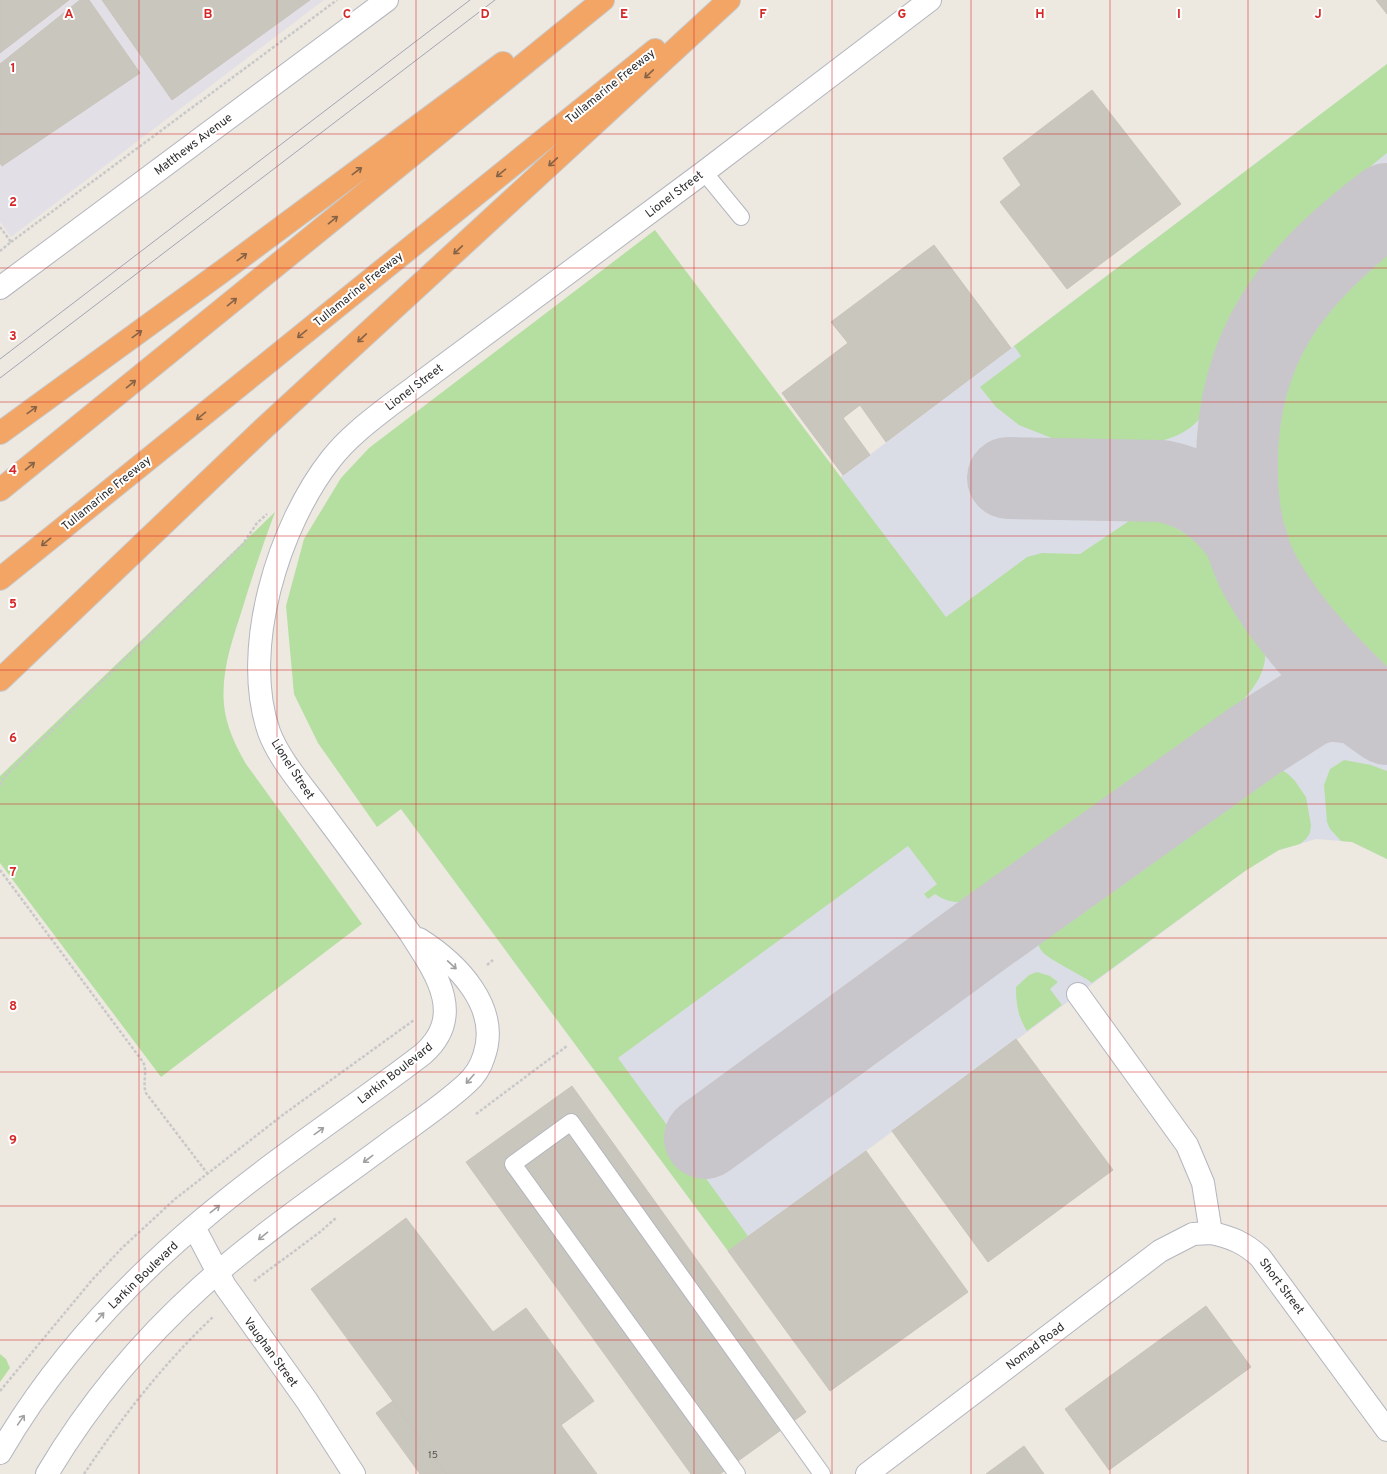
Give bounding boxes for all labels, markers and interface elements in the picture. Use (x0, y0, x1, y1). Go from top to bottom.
text: A (64, 7, 74, 23)
text: B (204, 7, 213, 23)
text: C (343, 7, 351, 23)
text: D (480, 7, 490, 23)
text: E (620, 7, 628, 23)
text: F (759, 7, 767, 23)
text: G (898, 7, 907, 23)
text: H (1035, 7, 1045, 23)
text: I (1177, 7, 1181, 23)
text: J (1314, 7, 1322, 23)
street label: Tullamarine Freeway (562, 46, 659, 128)
text: 1 (10, 61, 16, 77)
one-way arrow (644, 69, 654, 79)
street label: Matthews Avenue (151, 110, 236, 179)
one-way arrow (548, 157, 558, 167)
one-way arrow (352, 167, 363, 176)
street label: Lionel Street (642, 168, 707, 222)
one-way arrow (496, 169, 507, 178)
text: 2 (9, 195, 17, 211)
one-way arrow (327, 215, 338, 224)
one-way arrow (453, 245, 463, 255)
street label: Tullamarine Freeway (310, 249, 407, 331)
one-way arrow (236, 253, 247, 261)
one-way arrow (227, 297, 237, 306)
text: 3 (9, 329, 17, 345)
one-way arrow (296, 329, 307, 338)
one-way arrow (131, 330, 142, 338)
one-way arrow (357, 333, 367, 343)
street label: Lionel Street (382, 361, 447, 415)
one-way arrow (126, 379, 137, 388)
one-way arrow (26, 406, 37, 414)
one-way arrow (195, 411, 206, 420)
street label: Tullamarine Freeway (58, 453, 155, 535)
one-way arrow (25, 461, 36, 470)
text: 4 (9, 463, 17, 479)
one-way arrow (40, 538, 51, 546)
text: 5 (9, 597, 17, 613)
text: 6 (9, 731, 17, 747)
street label: Lionel Street (267, 736, 318, 803)
text: 7 (10, 865, 17, 881)
one-way arrow (447, 960, 457, 970)
text: 8 (9, 999, 17, 1015)
street label: Larkin Boulevard (355, 1039, 436, 1108)
one-way arrow (465, 1074, 475, 1084)
one-way arrow (313, 1127, 324, 1135)
text: 9 (9, 1133, 17, 1149)
one-way arrow (362, 1155, 373, 1163)
one-way arrow (209, 1205, 220, 1214)
one-way arrow (258, 1232, 269, 1241)
street label: Larkin Boulevard (105, 1238, 182, 1313)
street label: Short Street (1255, 1255, 1307, 1318)
one-way arrow (95, 1313, 104, 1323)
street label: Vaughan Street (239, 1314, 301, 1391)
street label: Nomad Road (1003, 1320, 1068, 1374)
one-way arrow (17, 1414, 25, 1426)
house number: 15 (428, 1449, 438, 1462)

